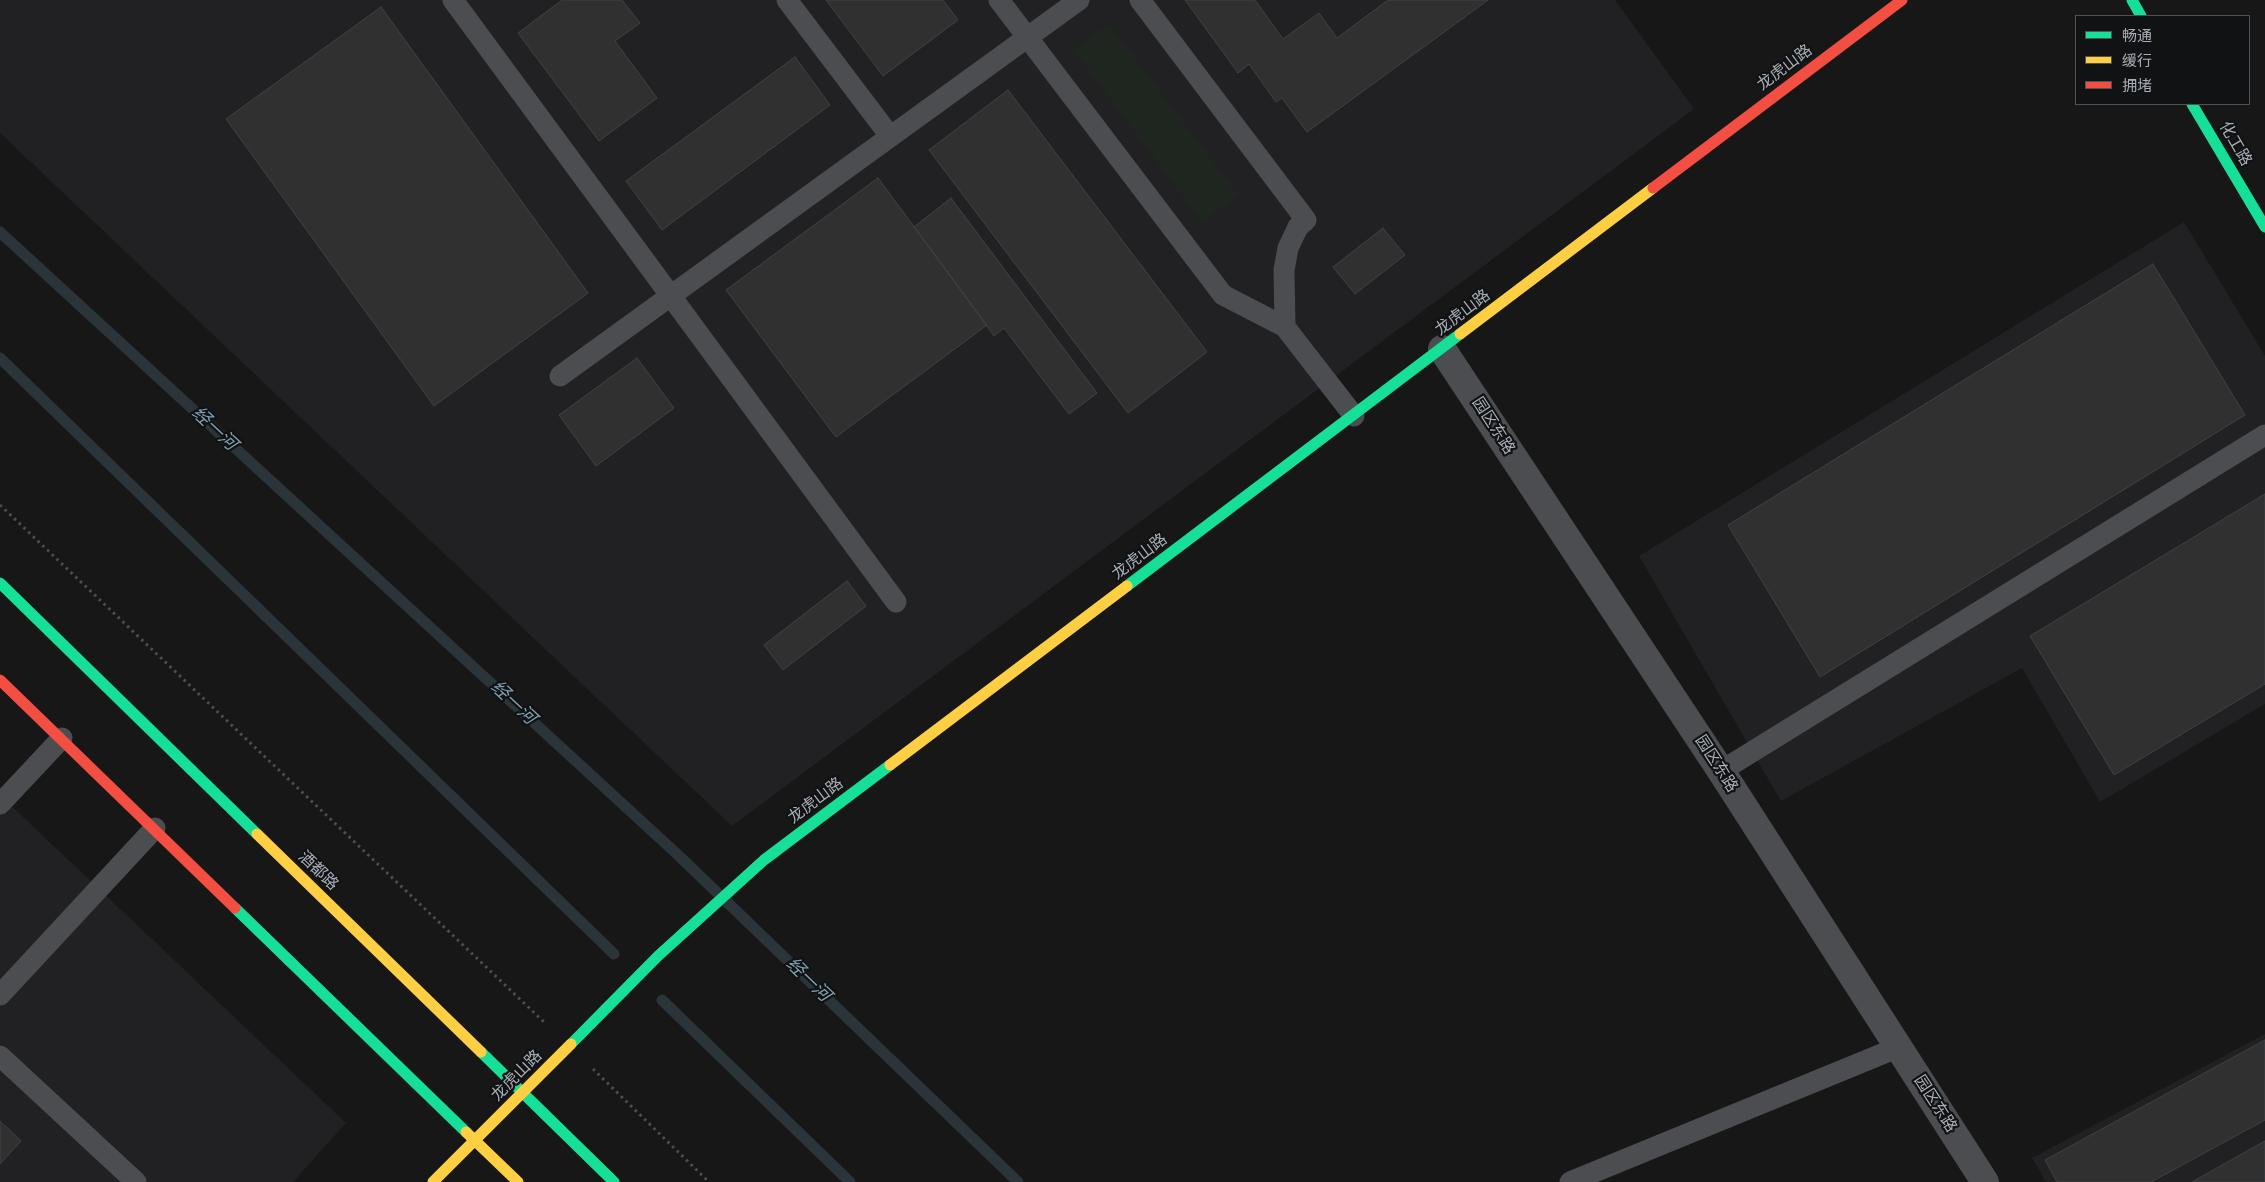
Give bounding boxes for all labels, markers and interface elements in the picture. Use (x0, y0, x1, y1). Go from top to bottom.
legend (2075, 15, 2250, 105)
text: 畅通 (2122, 25, 2152, 46)
street label: 龙虎山路 (1754, 41, 1816, 95)
text: 缓行 (2122, 50, 2152, 71)
text: 拥堵 (2122, 75, 2152, 96)
street label: 化工路 (2215, 118, 2255, 170)
street label: 龙虎山路 (1432, 286, 1494, 340)
street label: 园区东路 (1468, 394, 1518, 458)
water label: 经一河 (187, 403, 241, 455)
street label: 龙虎山路 (1109, 530, 1171, 584)
water label: 经一河 (486, 677, 540, 729)
street label: 园区东路 (1691, 732, 1741, 796)
street label: 龙虎山路 (785, 774, 847, 828)
street label: 酒都路 (294, 847, 342, 895)
water label: 经一河 (781, 953, 835, 1007)
street label: 龙虎山路 (488, 1047, 546, 1105)
street label: 园区东路 (1910, 1072, 1960, 1136)

